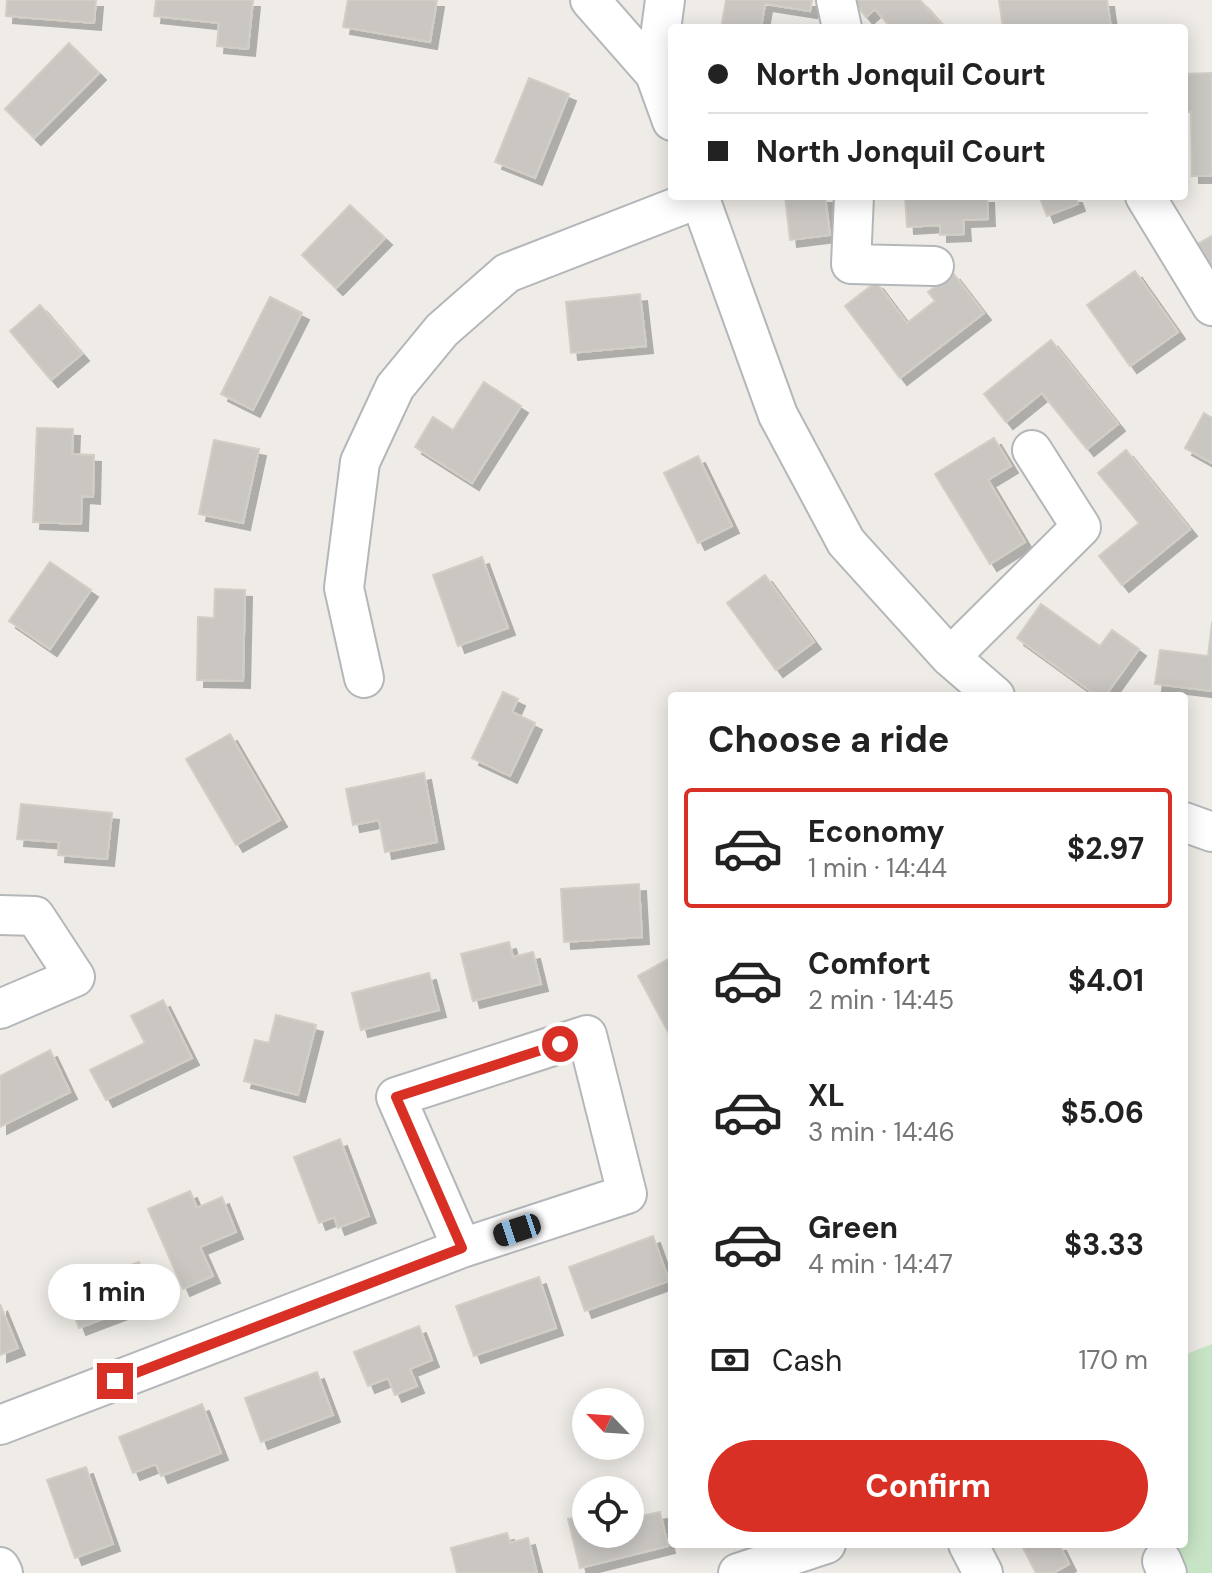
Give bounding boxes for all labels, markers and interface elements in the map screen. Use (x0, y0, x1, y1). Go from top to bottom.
text: North Jonquil Court (756, 55, 1046, 94)
text: North Jonquil Court (756, 132, 1046, 171)
text: Choose a ride (708, 716, 949, 763)
icon: car (712, 812, 784, 884)
text: Economy (808, 812, 945, 851)
text: $2.97 (1067, 829, 1144, 868)
text: 1 min · 14:44 (808, 851, 947, 885)
icon: car (712, 944, 784, 1016)
text: Comfort (808, 944, 931, 983)
text: $4.01 (1068, 961, 1144, 1000)
text: 2 min · 14:45 (808, 983, 954, 1017)
route start (542, 1026, 578, 1062)
icon: car (712, 1076, 784, 1148)
text: XL (808, 1076, 845, 1115)
text: $5.06 (1061, 1093, 1144, 1132)
text: 3 min · 14:46 (808, 1115, 955, 1149)
icon: car (712, 1208, 784, 1280)
text: Green (808, 1208, 898, 1247)
car (490, 1211, 544, 1249)
text: $3.33 (1064, 1225, 1144, 1264)
text: 4 min · 14:47 (808, 1247, 953, 1281)
callout: 1 min (49, 1265, 181, 1321)
text: 1 min (82, 1275, 146, 1309)
icon: cash (708, 1338, 752, 1382)
text: Cash (772, 1341, 842, 1380)
text: 170 m (1079, 1343, 1148, 1377)
route end (97, 1363, 133, 1399)
north arrow (572, 1388, 644, 1460)
map controls (572, 1388, 644, 1548)
button: Confirm (708, 1440, 1148, 1532)
button: locate (572, 1476, 644, 1548)

